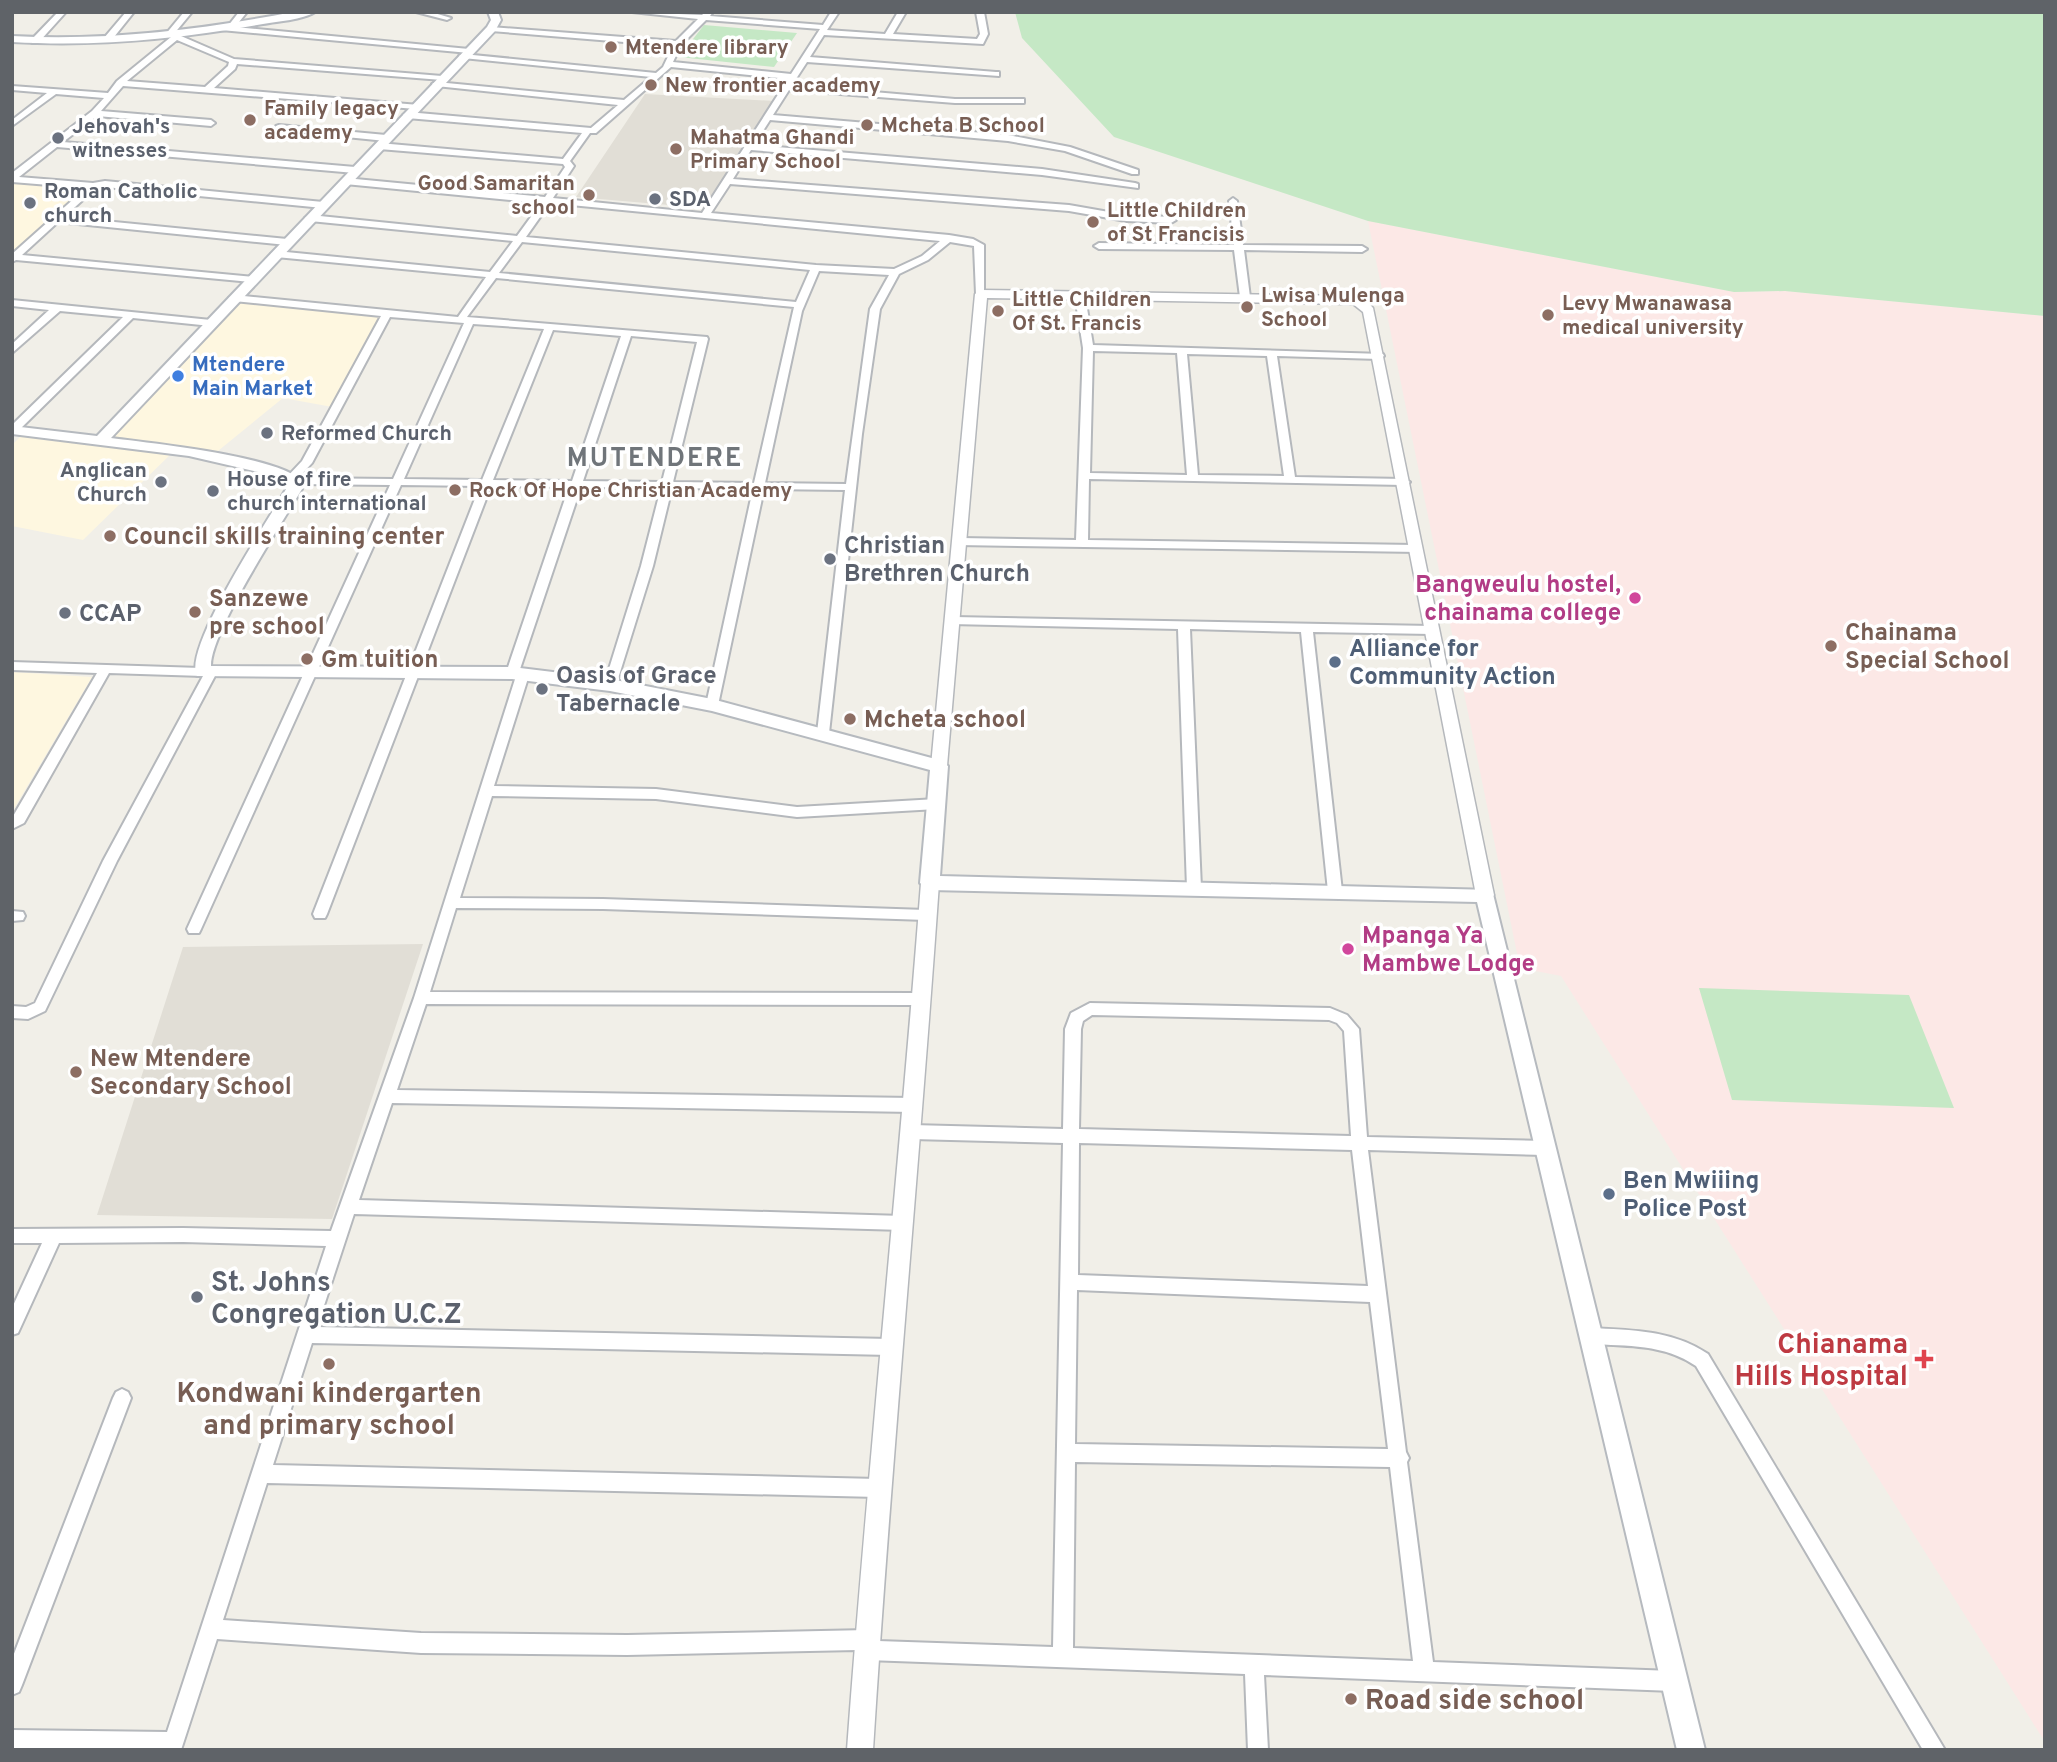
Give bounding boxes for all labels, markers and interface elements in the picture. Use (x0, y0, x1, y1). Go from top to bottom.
place label: Mtendere library (625, 35, 789, 62)
marker: Mtendere library (603, 39, 619, 55)
place label: New frontier academy (665, 73, 881, 100)
marker: New frontier academy (643, 77, 659, 93)
place label: Family legacy academy (264, 96, 399, 147)
marker: Family legacy academy (242, 112, 258, 128)
place label: Mcheta B School (881, 113, 1045, 140)
place label: Jehovah's witnesses (72, 114, 170, 165)
marker: Mcheta B School (859, 117, 875, 133)
place label: Mahatma Ghandi Primary School (690, 125, 855, 176)
marker: Jehovah's witnesses (50, 130, 66, 146)
marker: Mahatma Ghandi Primary School (668, 141, 684, 157)
place label: Good Samaritan school (417, 171, 575, 222)
place label: Roman Catholic church (44, 179, 198, 230)
marker: Good Samaritan school (581, 187, 597, 203)
place label: SDA (669, 187, 711, 214)
marker: SDA (647, 191, 663, 207)
marker: Roman Catholic church (22, 195, 38, 211)
place label: Little Children of St Francisis (1107, 198, 1247, 249)
marker: Little Children of St Francisis (1085, 214, 1101, 230)
place label: Lwisa Mulenga School (1261, 283, 1405, 334)
place label: Little Children Of St. Francis (1012, 287, 1152, 338)
place label: Levy Mwanawasa medical university (1562, 291, 1744, 342)
marker: Lwisa Mulenga School (1239, 299, 1255, 315)
marker: Little Children Of St. Francis (990, 303, 1006, 319)
marker: Levy Mwanawasa medical university (1540, 307, 1556, 323)
place label: Mtendere Main Market (192, 352, 313, 403)
marker: Mtendere Main Market (170, 368, 186, 384)
place label: Reformed Church (281, 421, 452, 448)
marker: Reformed Church (259, 425, 275, 441)
district label: MUTENDERE (567, 443, 743, 476)
place label: Anglican Church (60, 458, 147, 509)
place label: House of fire church international (227, 467, 427, 518)
marker: Anglican Church (153, 474, 169, 490)
place label: Rock Of Hope Christian Academy (469, 478, 792, 505)
marker: Rock Of Hope Christian Academy (447, 482, 463, 498)
marker: House of fire church international (205, 483, 221, 499)
place label: Council skills training center (124, 523, 445, 553)
marker: Council skills training center (102, 528, 118, 544)
place label: Christian Brethren Church (844, 532, 1030, 590)
marker: Christian Brethren Church (822, 551, 838, 567)
place label: Bangweulu hostel, chainama college (1415, 571, 1621, 629)
place label: Sanzewe pre school (209, 585, 325, 643)
marker: Bangweulu hostel, chainama college (1627, 590, 1643, 606)
place label: CCAP (79, 600, 141, 630)
marker: Sanzewe pre school (187, 604, 203, 620)
marker: CCAP (57, 605, 73, 621)
place label: Chainama Special School (1845, 619, 2010, 677)
place label: Alliance for Community Action (1349, 635, 1556, 693)
marker: Chainama Special School (1823, 638, 1839, 654)
place label: Gm tuition (321, 646, 438, 676)
marker: Gm tuition (299, 651, 315, 667)
marker: Alliance for Community Action (1327, 654, 1343, 670)
place label: Oasis of Grace Tabernacle (556, 662, 717, 720)
marker: Oasis of Grace Tabernacle (534, 681, 550, 697)
place label: Mcheta school (864, 706, 1026, 736)
marker: Mcheta school (842, 711, 858, 727)
place label: Mpanga Ya Mambwe Lodge (1362, 922, 1535, 980)
marker: Mpanga Ya Mambwe Lodge (1340, 941, 1356, 957)
place label: New Mtendere Secondary School (90, 1045, 292, 1103)
marker: New Mtendere Secondary School (68, 1064, 84, 1080)
place label: Ben Mwiiing Police Post (1623, 1167, 1759, 1225)
marker: Ben Mwiiing Police Post (1601, 1186, 1617, 1202)
place label: St. Johns Congregation U.C.Z (211, 1266, 462, 1334)
marker: St. Johns Congregation U.C.Z (189, 1289, 205, 1305)
place label: Chianama Hills Hospital (1735, 1328, 1908, 1396)
marker: Chianama Hills Hospital (1914, 1349, 1934, 1369)
marker: Kondwani kindergarten and primary school (321, 1356, 337, 1372)
place label: Kondwani kindergarten and primary school (177, 1377, 481, 1445)
place label: Road side school (1365, 1684, 1584, 1720)
marker: Road side school (1343, 1691, 1359, 1707)

